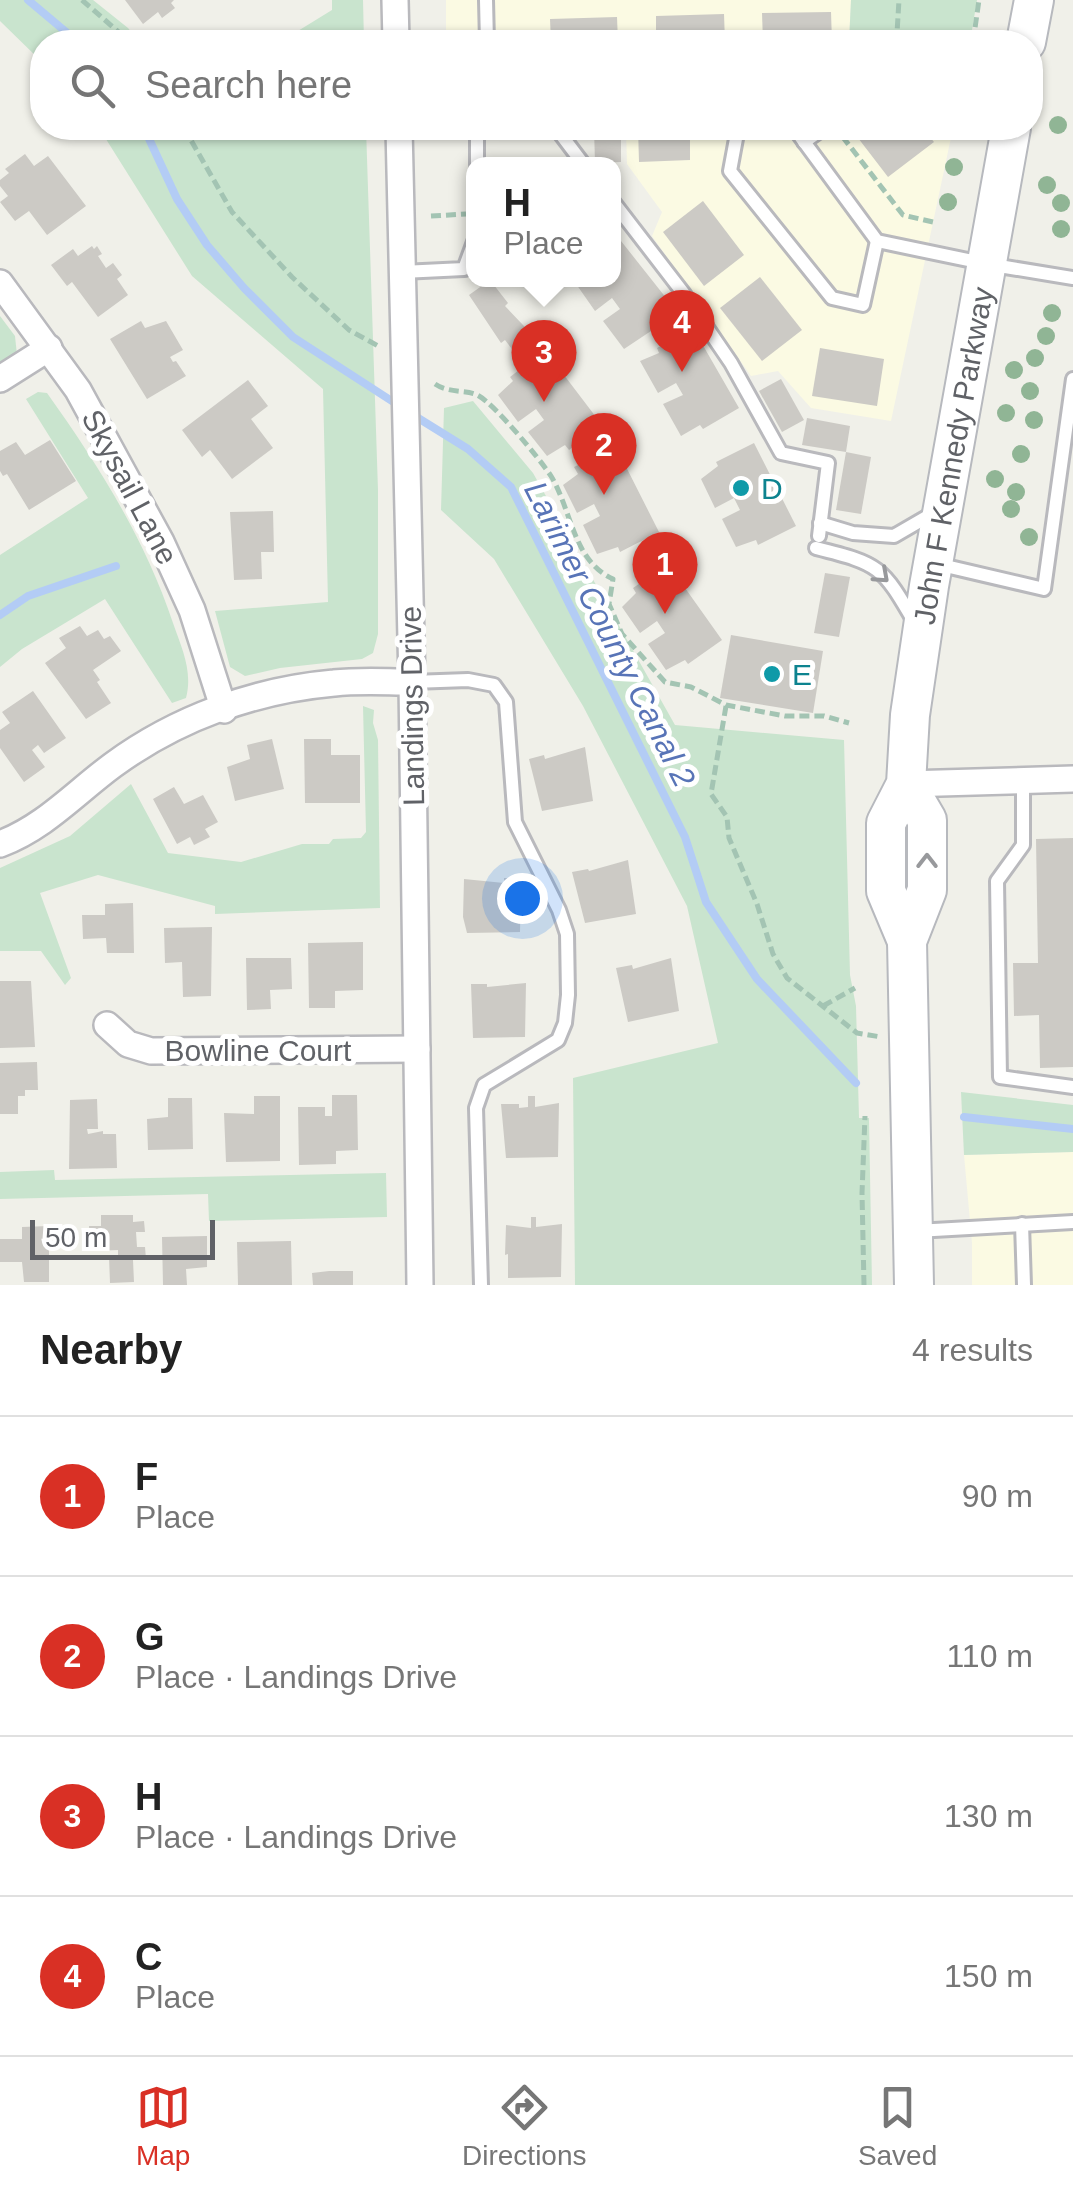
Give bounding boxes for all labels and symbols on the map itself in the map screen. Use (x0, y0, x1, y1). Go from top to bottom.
street label: John F Kennedy Parkway (907, 284, 999, 627)
pin: 4 (650, 290, 714, 372)
pin: 3 (512, 320, 576, 402)
street label: Skysail Lane (76, 404, 184, 570)
pin: 2 (572, 412, 636, 495)
place label: D (761, 472, 783, 505)
water label: Larimer County Canal 2 (517, 475, 703, 793)
marker: D (730, 477, 752, 499)
pin: 1 (632, 532, 698, 614)
one-way arrow (870, 564, 888, 582)
street label: Landings Drive (394, 606, 430, 806)
place label: E (792, 658, 812, 691)
marker: E (761, 663, 783, 685)
one-way arrow (916, 853, 938, 868)
your location (497, 873, 548, 924)
street label: Bowline Court (165, 1034, 352, 1067)
scale bar (30, 1215, 215, 1260)

